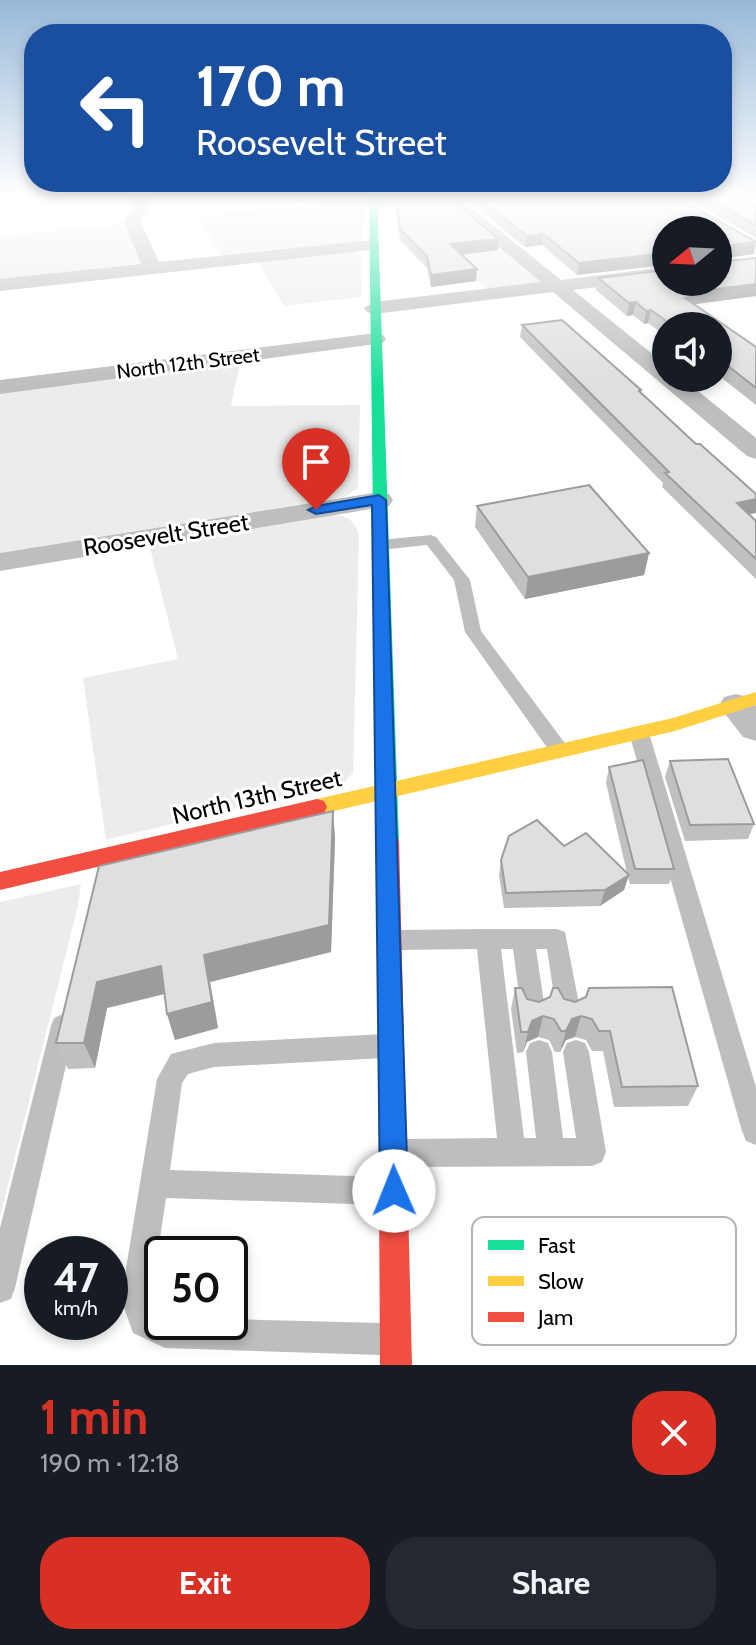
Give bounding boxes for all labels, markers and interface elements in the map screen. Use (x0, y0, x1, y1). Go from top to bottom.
text: 170 m (196, 52, 346, 120)
icon: left (64, 56, 168, 160)
text: Roosevelt Street (196, 120, 447, 164)
north arrow (652, 216, 732, 296)
map controls (652, 216, 732, 392)
button: sound (652, 312, 732, 392)
street label: North 12th Street (115, 342, 261, 384)
pin (282, 428, 350, 510)
icon: arrive (294, 440, 338, 484)
street label: Roosevelt Street (81, 507, 251, 562)
street label: North 13th Street (169, 763, 344, 830)
position arrow (352, 1149, 436, 1233)
legend (472, 1217, 736, 1345)
text: Fast (538, 1232, 576, 1259)
speed limit sign: 50 (144, 1236, 248, 1340)
text: 47 (53, 1253, 99, 1302)
text: Slow (538, 1268, 584, 1295)
text: km/h (54, 1296, 98, 1320)
text: Jam (537, 1304, 573, 1331)
text: 1 min (40, 1388, 148, 1446)
button: close (632, 1391, 716, 1475)
text: 190 m · 12:18 (40, 1447, 180, 1479)
button: Exit (40, 1537, 370, 1629)
button: Share (386, 1537, 716, 1629)

